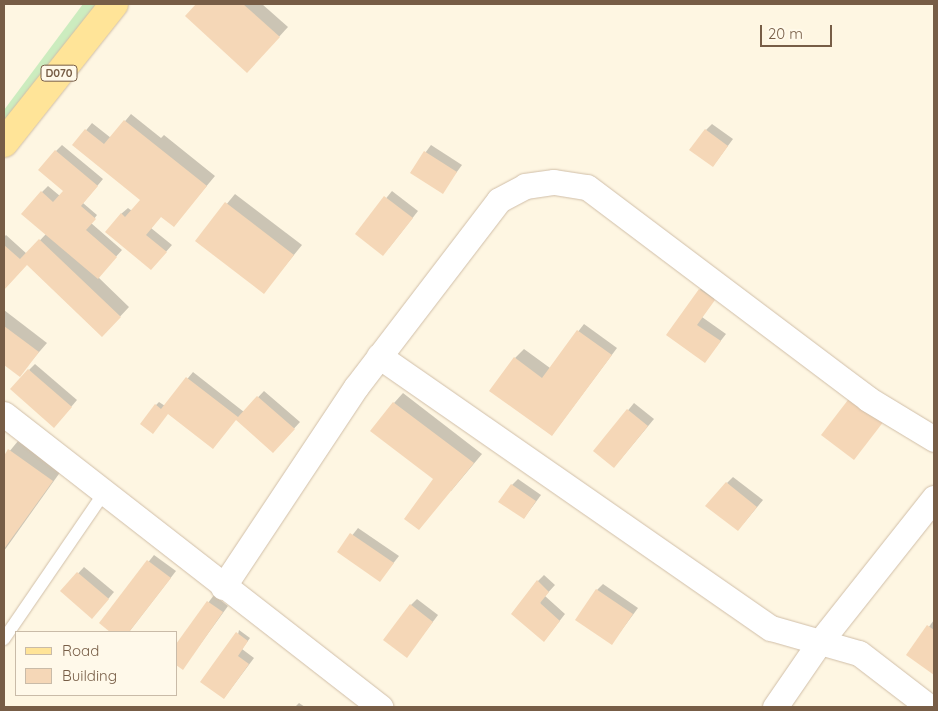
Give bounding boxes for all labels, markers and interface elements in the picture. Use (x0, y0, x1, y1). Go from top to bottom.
scale bar (763, 15, 836, 47)
text: 20 m (768, 24, 803, 43)
road number: D070 (40, 64, 78, 82)
legend (15, 631, 178, 696)
text: Road (62, 641, 99, 660)
text: Building (62, 666, 117, 685)

